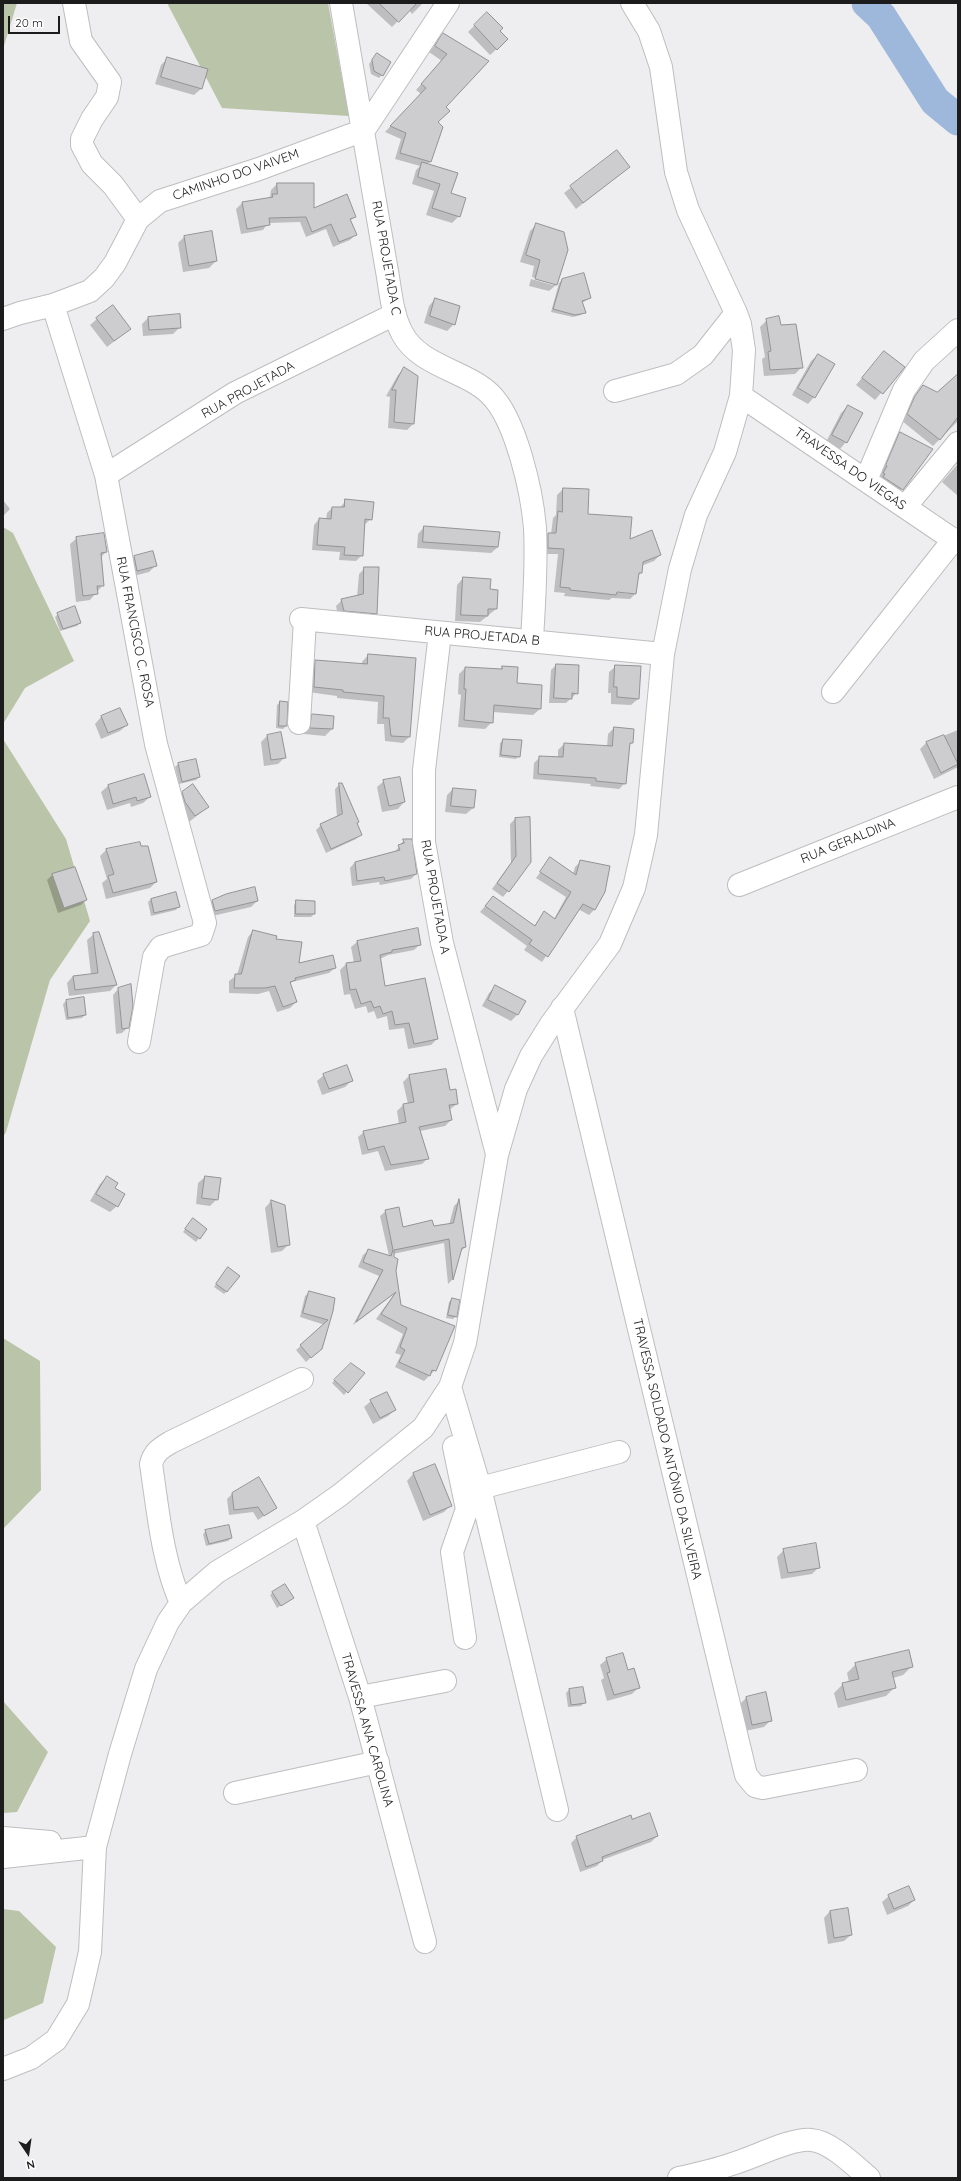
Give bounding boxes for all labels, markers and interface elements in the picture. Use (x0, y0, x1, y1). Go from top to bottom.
scale bar (10, 8, 62, 34)
text: 20 m (15, 15, 43, 30)
street label: CAMINHO DO VAIVEM (171, 146, 301, 204)
street label: RUA PROJETADA C (368, 200, 404, 316)
street label: RUA PROJETADA (199, 358, 297, 422)
street label: TRAVESSA DO VIEGAS (791, 424, 909, 514)
street label: RUA FRANCISCO C. ROSA (113, 555, 157, 709)
street label: RUA PROJETADA B (424, 623, 540, 649)
street label: RUA GERALDINA (798, 815, 898, 867)
street label: RUA PROJETADA A (417, 839, 453, 955)
street label: TRAVESSA SOLDADO ANTÔNIO DA SILVEIRA (629, 1317, 705, 1581)
street label: TRAVESSA ANA CAROLINA (337, 1651, 397, 1809)
north arrow (8, 2133, 48, 2173)
text: N (25, 2157, 36, 2172)

